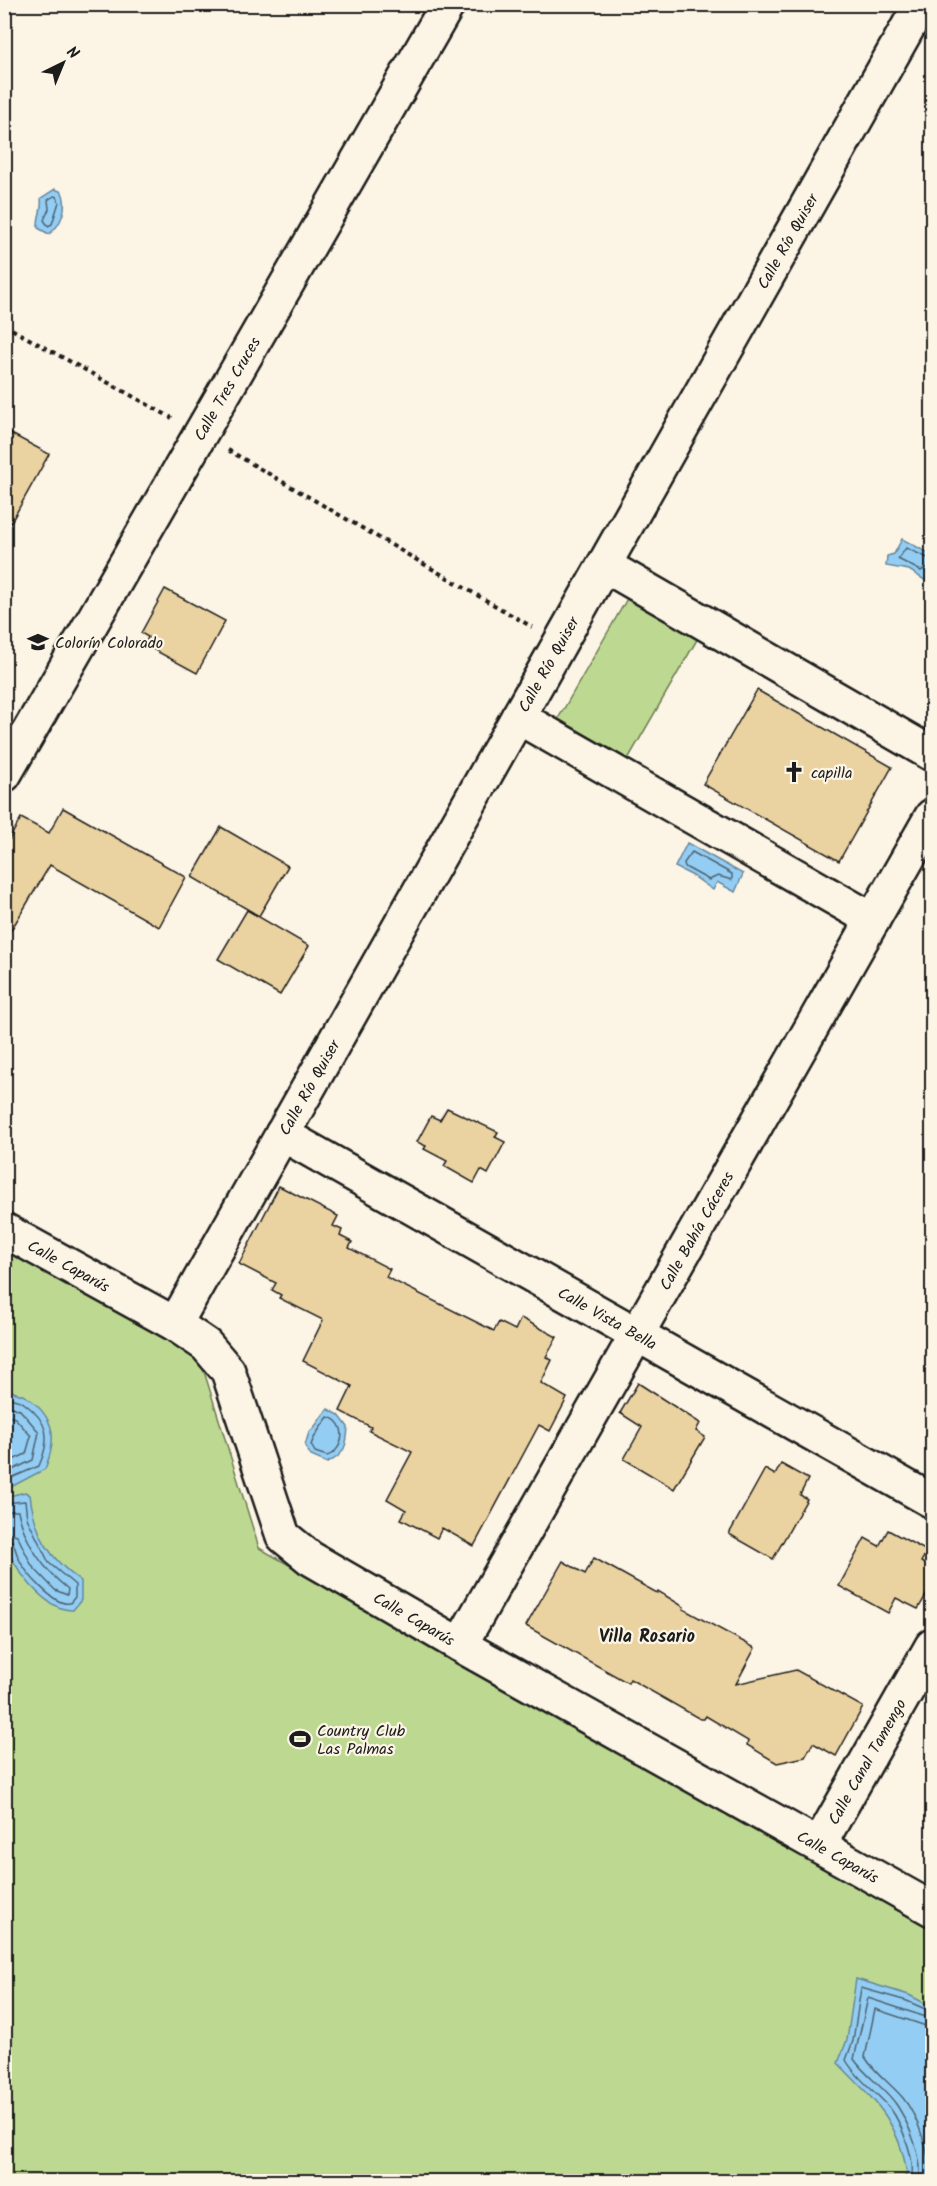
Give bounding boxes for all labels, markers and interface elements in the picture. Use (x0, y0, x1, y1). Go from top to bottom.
north arrow (33, 33, 93, 93)
text: N (60, 41, 84, 66)
street label: Calle Río Quiser (751, 188, 826, 294)
street label: Calle Tres Cruces (188, 332, 268, 446)
street label: Calle Río Quiser (512, 611, 587, 717)
school or university icon: Colorín Colorado (26, 630, 50, 654)
place label: Colorín Colorado (55, 631, 163, 656)
church icon: capilla (782, 760, 806, 784)
place label: capilla (811, 761, 852, 786)
street label: Calle Río Quiser (273, 1034, 348, 1140)
street label: Calle Bahía Cáceres (653, 1167, 741, 1295)
street label: Calle Caparús (22, 1234, 114, 1300)
street label: Calle Vista Bella (553, 1281, 661, 1357)
street label: Calle Caparús (368, 1586, 459, 1653)
district label: Villa Rosario (599, 1623, 695, 1652)
street label: Calle Canal Tamengo (822, 1695, 914, 1830)
place label: Country Club Las Palmas (317, 1719, 406, 1762)
sports icon: Country Club Las Palmas (288, 1727, 312, 1751)
street label: Calle Caparús (792, 1825, 883, 1891)

